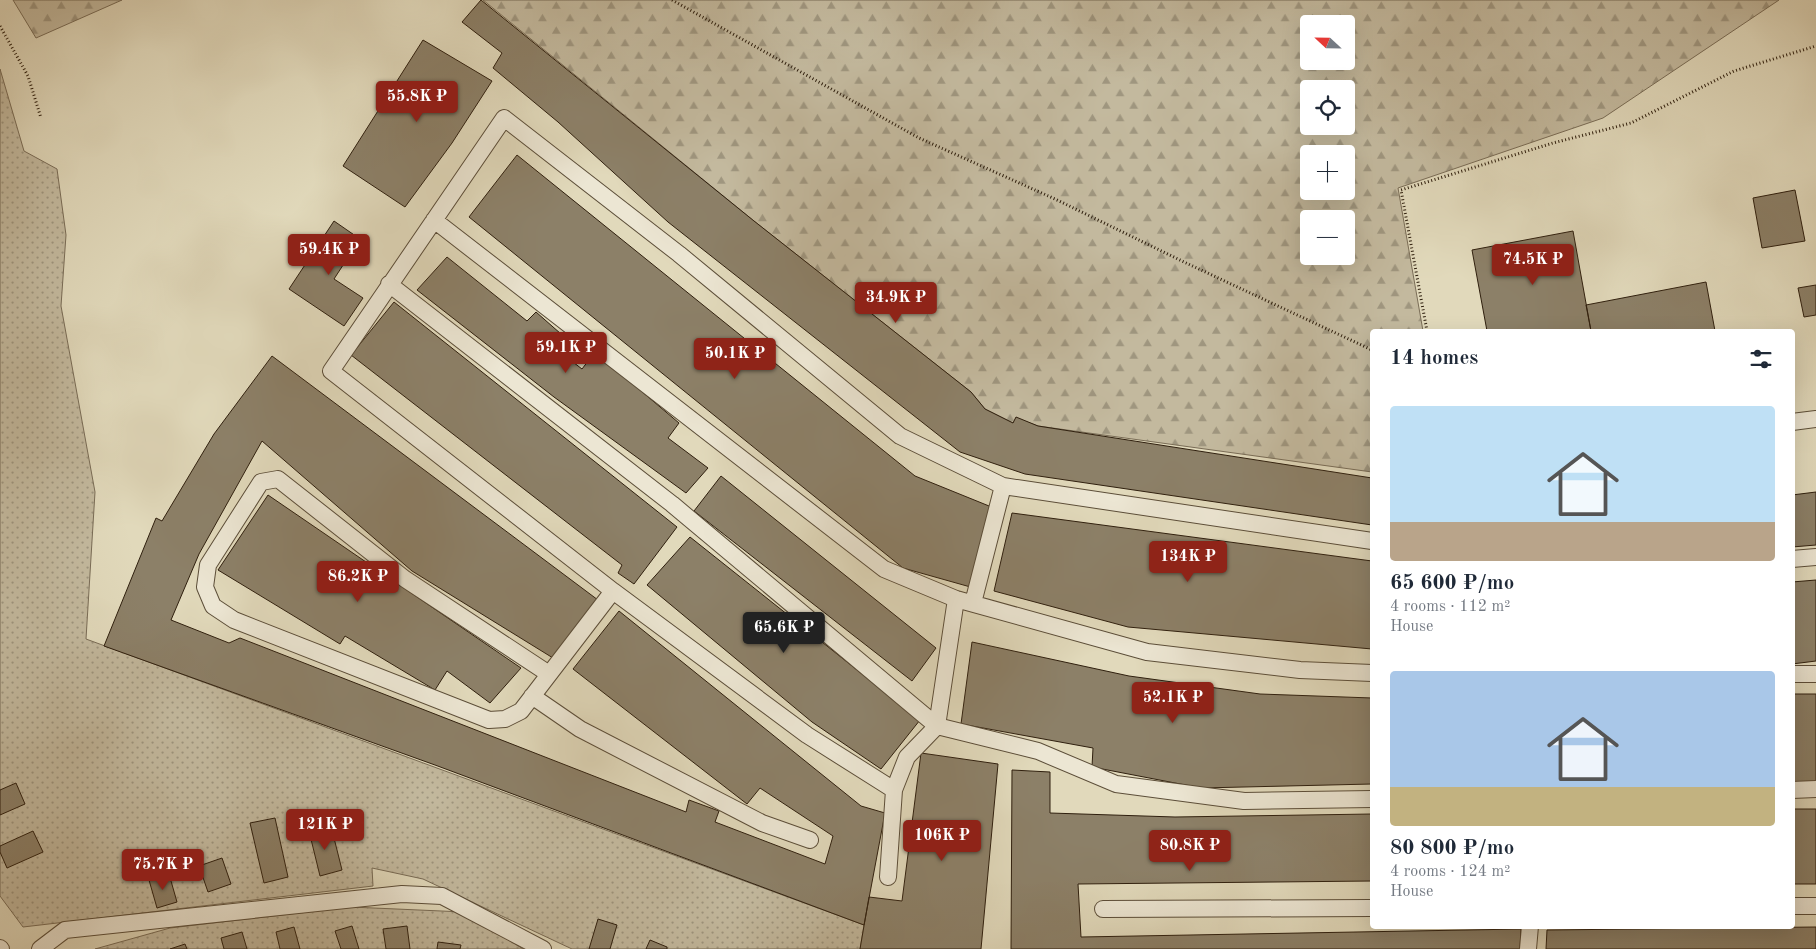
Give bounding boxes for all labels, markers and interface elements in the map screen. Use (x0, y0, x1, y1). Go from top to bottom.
north arrow (1300, 15, 1355, 70)
map controls (1300, 15, 1355, 265)
pin: 55.8K ₽ (371, 80, 463, 123)
button: locate (1300, 80, 1355, 135)
text: 55.8K ₽ (387, 89, 447, 105)
button: + (1300, 145, 1355, 200)
button: − (1300, 210, 1355, 265)
pin: 59.4K ₽ (283, 234, 375, 276)
text: 59.4K ₽ (299, 242, 359, 258)
pin: 74.5K ₽ (1487, 244, 1579, 286)
text: 74.5K ₽ (1503, 252, 1563, 268)
pin: 34.9K ₽ (850, 282, 942, 324)
text: 34.9K ₽ (866, 290, 926, 306)
pin: 59.1K ₽ (520, 332, 612, 374)
pin: 50.1K ₽ (689, 338, 781, 380)
text: 59.1K ₽ (536, 340, 596, 356)
icon: filters (1747, 345, 1775, 373)
text: 50.1K ₽ (705, 346, 765, 362)
text: 14 homes (1390, 348, 1478, 369)
icon: home (1538, 439, 1628, 529)
pin: 134K ₽ (1147, 540, 1229, 583)
text: 134K ₽ (1160, 549, 1216, 565)
pin: 86.2K ₽ (312, 560, 404, 603)
text: 86.2K ₽ (328, 569, 388, 585)
text: 65 600 ₽/mo (1390, 573, 1514, 594)
text: 4 rooms · 112 m² (1390, 599, 1510, 615)
pin: 65.6K ₽ (738, 612, 830, 654)
text: House (1390, 619, 1433, 635)
text: 65.6K ₽ (754, 620, 814, 636)
pin: 52.1K ₽ (1127, 682, 1219, 724)
text: 52.1K ₽ (1143, 690, 1203, 706)
icon: home (1538, 704, 1628, 794)
pin: 121K ₽ (284, 808, 366, 851)
text: 121K ₽ (297, 817, 353, 833)
pin: 106K ₽ (901, 820, 983, 862)
text: 106K ₽ (914, 828, 970, 844)
pin: 80.8K ₽ (1144, 830, 1236, 872)
text: 80.8K ₽ (1160, 838, 1220, 854)
text: 80 800 ₽/mo (1390, 838, 1514, 859)
pin: 75.7K ₽ (117, 848, 209, 891)
text: 75.7K ₽ (133, 857, 193, 873)
text: 4 rooms · 124 m² (1390, 864, 1510, 880)
text: House (1390, 884, 1433, 900)

